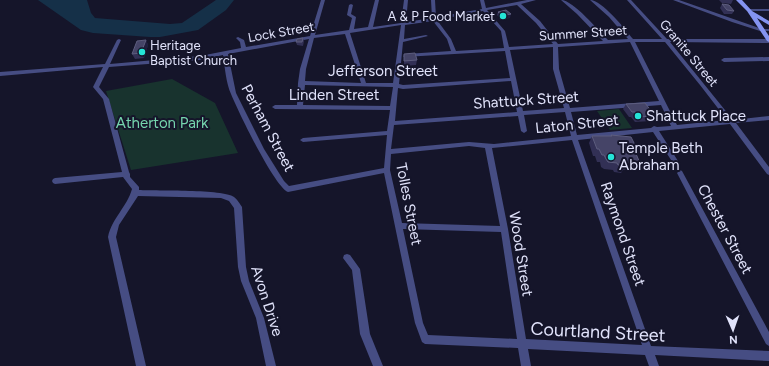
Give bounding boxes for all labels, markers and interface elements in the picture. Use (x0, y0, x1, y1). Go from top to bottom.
place label: A & P Food Market (388, 9, 495, 24)
marker: A & P Food Market (498, 11, 508, 21)
street label: Granite Street (657, 16, 721, 90)
street label: Lock Street (247, 19, 316, 45)
street label: Summer Street (538, 22, 628, 44)
place label: Heritage Baptist Church (150, 38, 237, 68)
marker: Heritage Baptist Church (137, 47, 147, 57)
street label: Jefferson Street (328, 62, 438, 80)
street label: Perham Street (237, 81, 299, 175)
street label: Linden Street (289, 86, 380, 104)
street label: Shattuck Street (472, 87, 580, 113)
place label: Shattuck Place (646, 107, 746, 125)
street label: Laton Street (534, 111, 620, 137)
marker: Shattuck Place (633, 111, 643, 121)
park label: Atherton Park (116, 114, 209, 132)
place label: Temple Beth Abraham (619, 139, 703, 174)
marker: Temple Beth Abraham (606, 152, 616, 162)
street label: Tolles Street (392, 161, 426, 247)
street label: Raymond Street (597, 179, 649, 289)
street label: Chester Street (694, 181, 756, 277)
street label: Wood Street (505, 210, 537, 298)
street label: Avon Drive (247, 263, 287, 339)
north arrow (713, 310, 753, 350)
street label: Courtland Street (530, 317, 666, 347)
text: N (729, 333, 738, 346)

